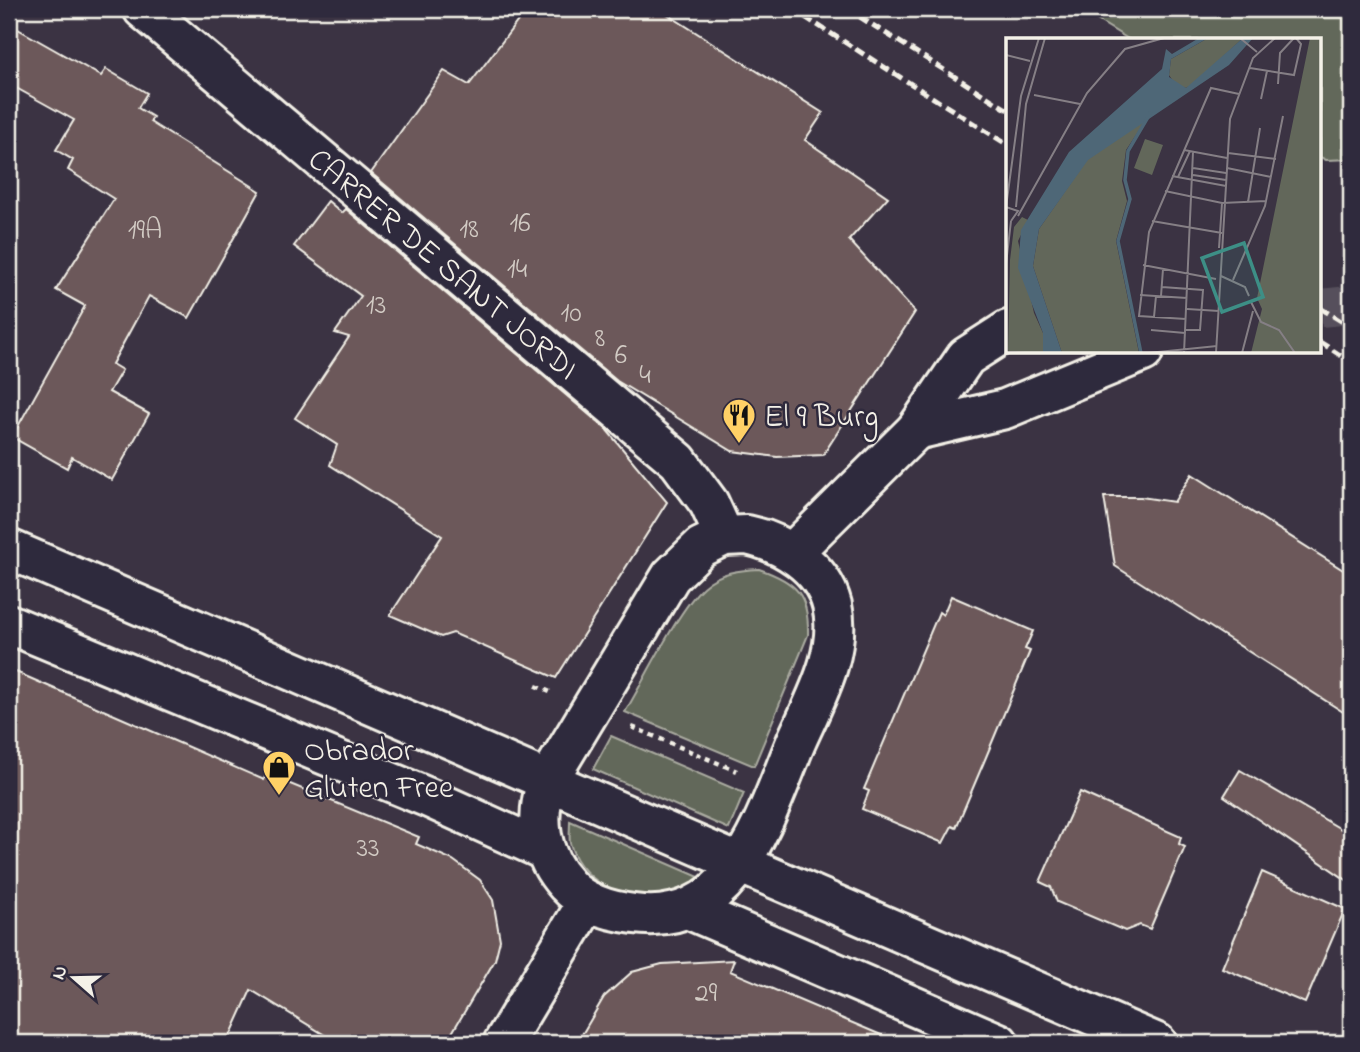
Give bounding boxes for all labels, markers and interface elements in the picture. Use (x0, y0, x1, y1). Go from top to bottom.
inset map (1006, 38, 1322, 354)
street label: CARRER DE SANT JORDI (296, 138, 587, 393)
house number: 16 (509, 204, 531, 245)
house number: 18 (459, 210, 479, 251)
house number: 19A (128, 211, 162, 252)
house number: 14 (507, 250, 528, 291)
house number: 13 (366, 286, 386, 327)
house number: 10 (560, 294, 582, 335)
house number: 8 (595, 319, 605, 360)
house number: 6 (615, 336, 627, 377)
house number: 4 (639, 356, 651, 397)
place label: El 9 Burg (764, 395, 878, 442)
restaurant icon: El 9 Burg (720, 396, 758, 445)
place label: Obrador Gluten Free (304, 729, 454, 813)
shop icon: Obrador Gluten Free (260, 748, 298, 797)
house number: 33 (356, 829, 380, 870)
north arrow (38, 944, 108, 1014)
text: N (45, 962, 75, 984)
house number: 29 (695, 974, 718, 1015)

